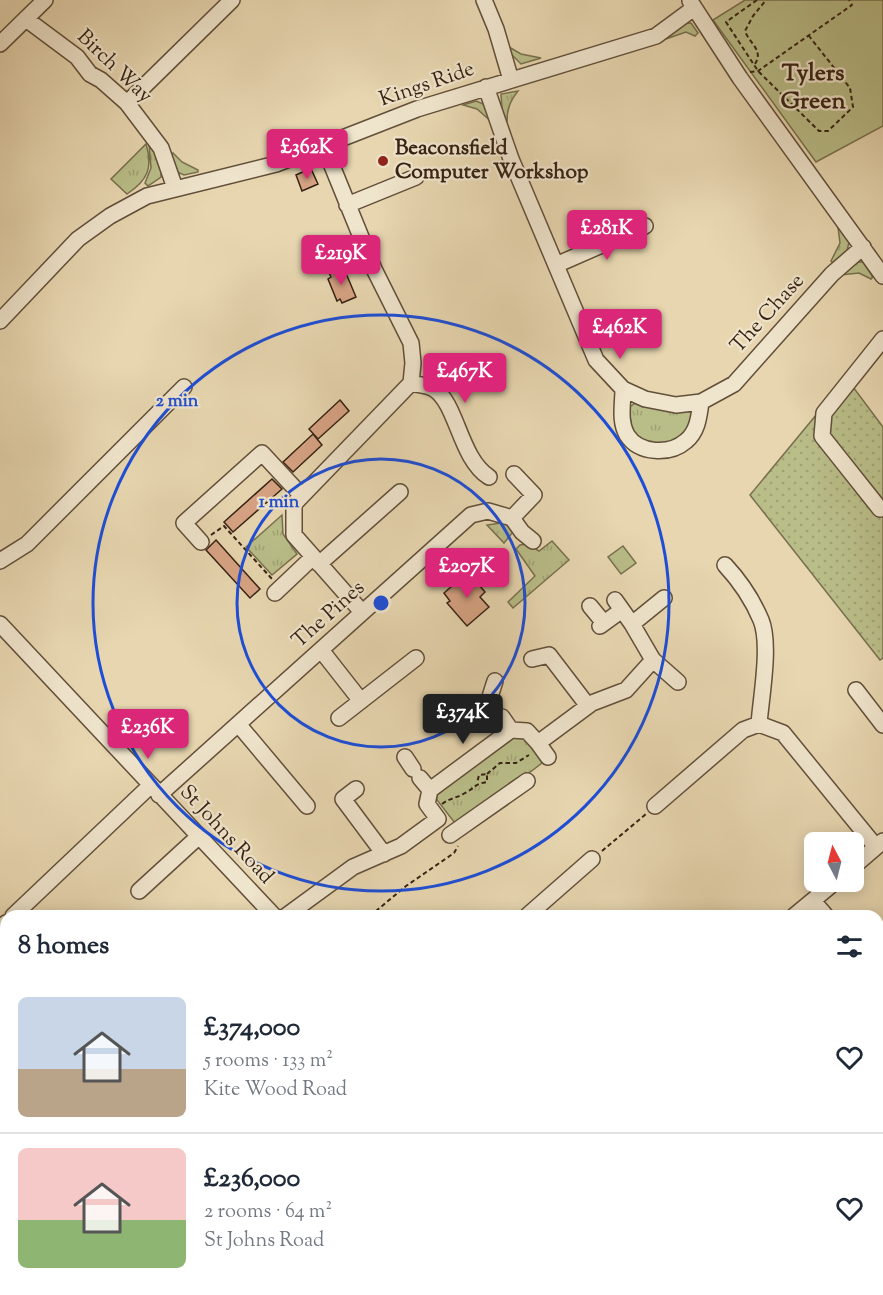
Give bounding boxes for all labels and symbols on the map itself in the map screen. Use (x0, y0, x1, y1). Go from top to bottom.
street label: Birch Way (69, 23, 159, 111)
street label: Kings Ride (375, 55, 479, 115)
district label: Tylers Green (780, 57, 846, 119)
pin: £362K (265, 129, 349, 180)
place label: Beaconsfield Computer Workshop (395, 134, 589, 188)
marker: Beaconsfield Computer Workshop (376, 154, 390, 168)
pin: £281K (565, 210, 649, 261)
pin: £219K (299, 235, 383, 286)
street label: The Chase (724, 267, 812, 361)
pin: £462K (578, 309, 662, 360)
pin: £467K (423, 353, 507, 404)
text: 2 min (156, 389, 199, 415)
text: 1 min (259, 490, 300, 516)
pin: £207K (425, 548, 509, 599)
street label: The Pines (286, 574, 372, 656)
centre of rings (371, 593, 391, 613)
pin: £374K (421, 694, 505, 745)
pin: £236K (106, 709, 190, 760)
street label: St Johns Road (172, 779, 280, 892)
north arrow (804, 832, 864, 892)

